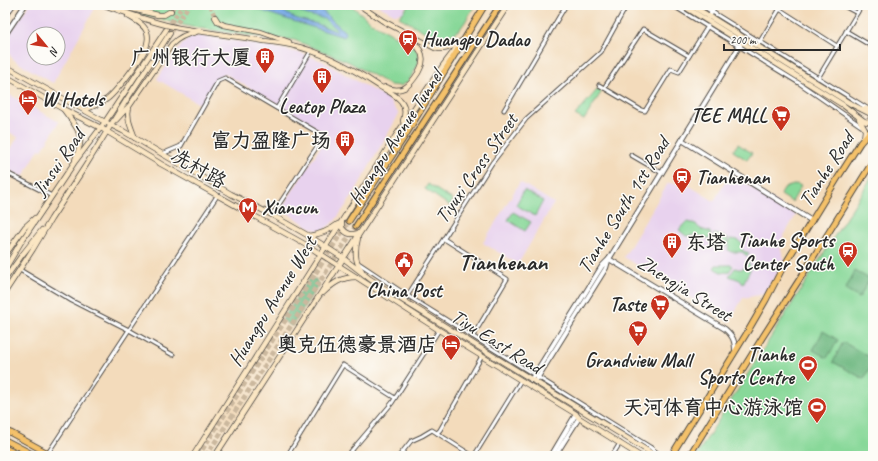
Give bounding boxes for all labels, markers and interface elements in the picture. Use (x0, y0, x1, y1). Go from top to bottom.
north arrow (26, 26, 66, 66)
scale bar (724, 26, 840, 52)
place label: Huangpu Dadao (422, 27, 531, 52)
station icon: Huangpu Dadao (397, 28, 419, 56)
text: 200 m (730, 32, 757, 48)
text: N (46, 44, 63, 59)
place label: 广州银行大厦 (131, 45, 251, 70)
building icon: 广州银行大厦 (254, 46, 276, 74)
street label: Huangpu Avenue Tunnel (342, 62, 450, 210)
building icon: Leatop Plaza (311, 66, 333, 94)
place label: W Hotels (42, 87, 106, 112)
hotel icon: W Hotels (17, 88, 39, 116)
place label: Leatop Plaza (279, 94, 367, 119)
place label: TEE MALL (691, 103, 768, 128)
supermarket icon: TEE MALL (770, 104, 792, 132)
street label: Tiyuxi Cross Street (429, 107, 525, 228)
street label: Jinsui Road (26, 122, 92, 201)
street label: Tianhe Road (793, 125, 861, 211)
place label: 富力盈隆广场 (211, 128, 331, 153)
building icon: 富力盈隆广场 (334, 129, 356, 157)
street label: Tianhe South 1st Road (572, 130, 677, 278)
street label: 冼村路 (167, 143, 232, 195)
place label: Tianhenan (696, 165, 770, 190)
station icon: Tianhenan (671, 166, 693, 194)
place label: Xiancun (262, 195, 320, 220)
metro station icon: Xiancun (237, 196, 259, 224)
place label: Tianhe Sports Center South (737, 228, 836, 276)
street label: Huangpu Avenue West (223, 230, 323, 371)
place label: 东塔 (686, 230, 726, 255)
building icon: 东塔 (661, 231, 683, 259)
station icon: Tianhe Sports Center South (837, 240, 859, 268)
district label: Tianhenan (459, 247, 548, 277)
public building icon: China Post (393, 250, 415, 278)
street label: Zhengjia Street (633, 250, 738, 328)
place label: China Post (366, 278, 444, 303)
place label: Taste (609, 292, 647, 317)
supermarket icon: Taste (649, 293, 671, 321)
street label: Tiyu East Road (447, 304, 549, 381)
supermarket icon: Grandview Mall (627, 319, 649, 347)
place label: 奥克伍德豪景酒店 (277, 332, 437, 357)
hotel icon: 奥克伍德豪景酒店 (440, 333, 462, 361)
place label: Tianhe Sports Centre (698, 342, 795, 390)
place label: Grandview Mall (585, 348, 696, 373)
sports icon: Tianhe Sports Centre (797, 354, 819, 382)
place label: 天河体育中心游泳馆 (623, 395, 803, 420)
sports icon: 天河体育中心游泳馆 (806, 396, 828, 424)

